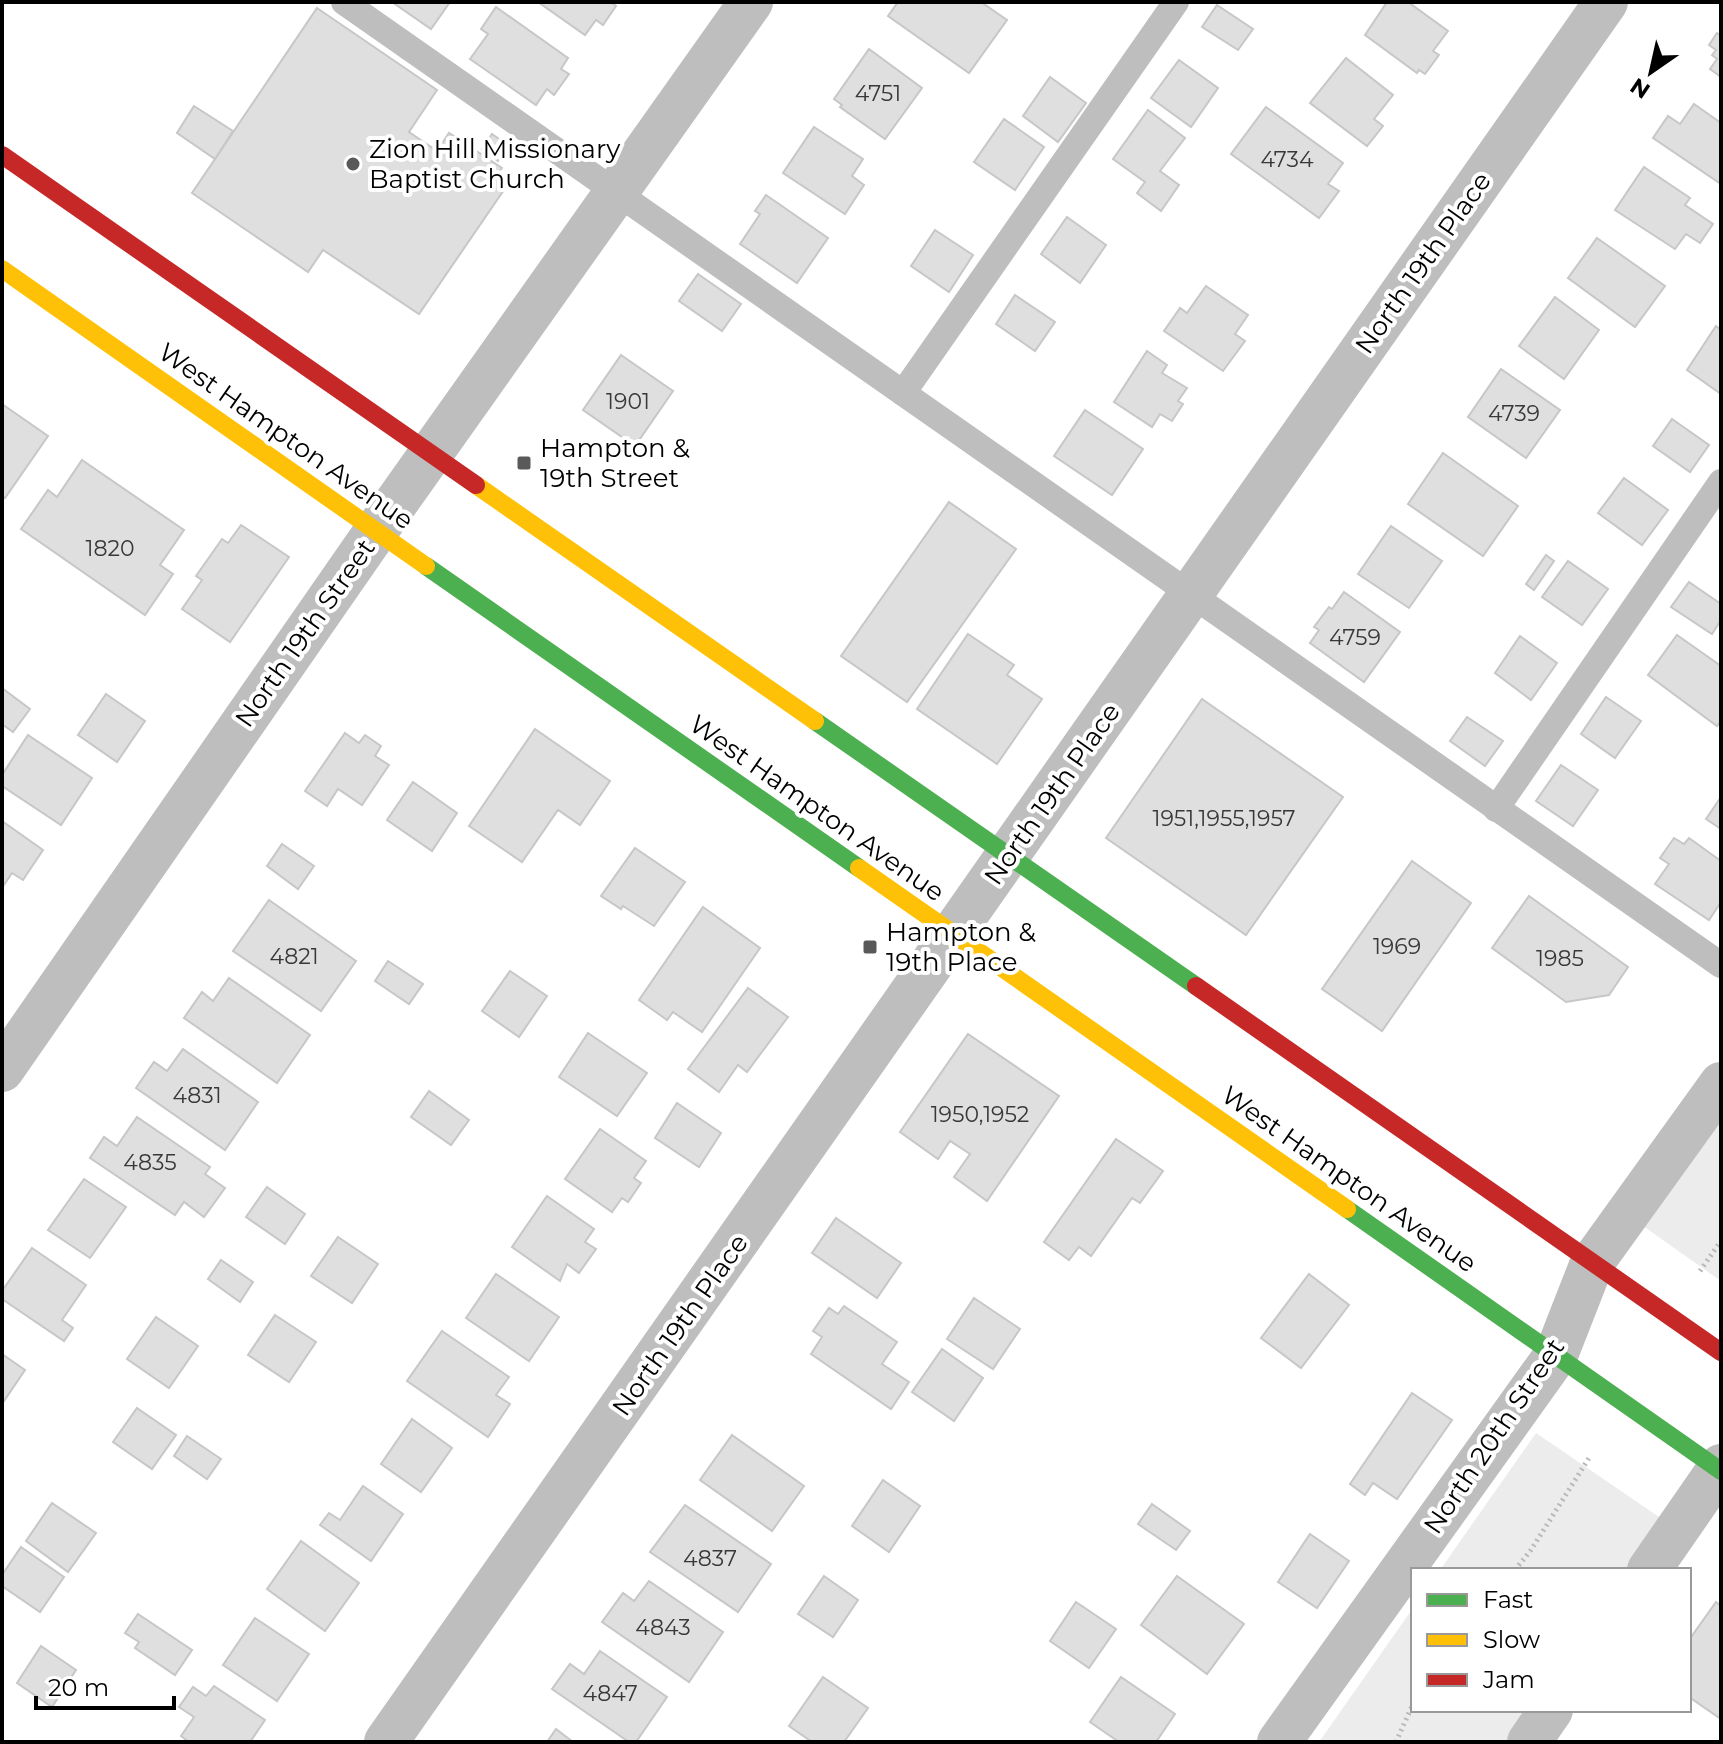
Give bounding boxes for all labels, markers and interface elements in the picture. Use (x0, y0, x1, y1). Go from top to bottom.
north arrow (1611, 32, 1691, 112)
text: N (1625, 72, 1655, 104)
house number: 4751 (855, 80, 901, 107)
place label: Zion Hill Missionary Baptist Church (369, 133, 621, 195)
house number: 4734 (1260, 146, 1314, 173)
marker: Zion Hill Missionary Baptist Church (344, 155, 362, 173)
street label: North 19th Place (1348, 166, 1498, 360)
street label: West Hampton Avenue (152, 336, 420, 536)
house number: 1901 (606, 388, 650, 415)
house number: 4739 (1488, 400, 1540, 427)
place label: Hampton & 19th Street (540, 432, 690, 494)
marker: Hampton & 19th Street (515, 454, 533, 472)
street label: North 19th Street (228, 533, 382, 733)
house number: 1820 (86, 535, 135, 562)
house number: 4759 (1329, 624, 1381, 651)
street label: North 19th Place (977, 697, 1127, 891)
street label: West Hampton Avenue (683, 708, 951, 908)
house number: 1951,1955,1957 (1152, 805, 1296, 832)
place label: Hampton & 19th Place (886, 916, 1036, 978)
house number: 1969 (1373, 933, 1421, 960)
marker: Hampton & 19th Place (861, 938, 879, 956)
house number: 4821 (269, 943, 319, 970)
house number: 1985 (1536, 945, 1584, 972)
street label: West Hampton Avenue (1215, 1079, 1483, 1279)
house number: 4831 (172, 1082, 222, 1109)
house number: 1950,1952 (931, 1101, 1029, 1128)
house number: 4835 (123, 1149, 177, 1176)
street label: North 19th Place (605, 1228, 755, 1422)
street label: North 20th Street (1417, 1332, 1571, 1540)
house number: 4837 (683, 1545, 737, 1572)
legend (1411, 1568, 1691, 1712)
text: Fast (1483, 1585, 1534, 1614)
house number: 4843 (635, 1614, 691, 1641)
text: Slow (1483, 1625, 1540, 1654)
scale bar (36, 1660, 174, 1710)
text: Jam (1482, 1665, 1535, 1694)
text: 20 m (48, 1673, 109, 1702)
house number: 4847 (582, 1680, 638, 1707)

